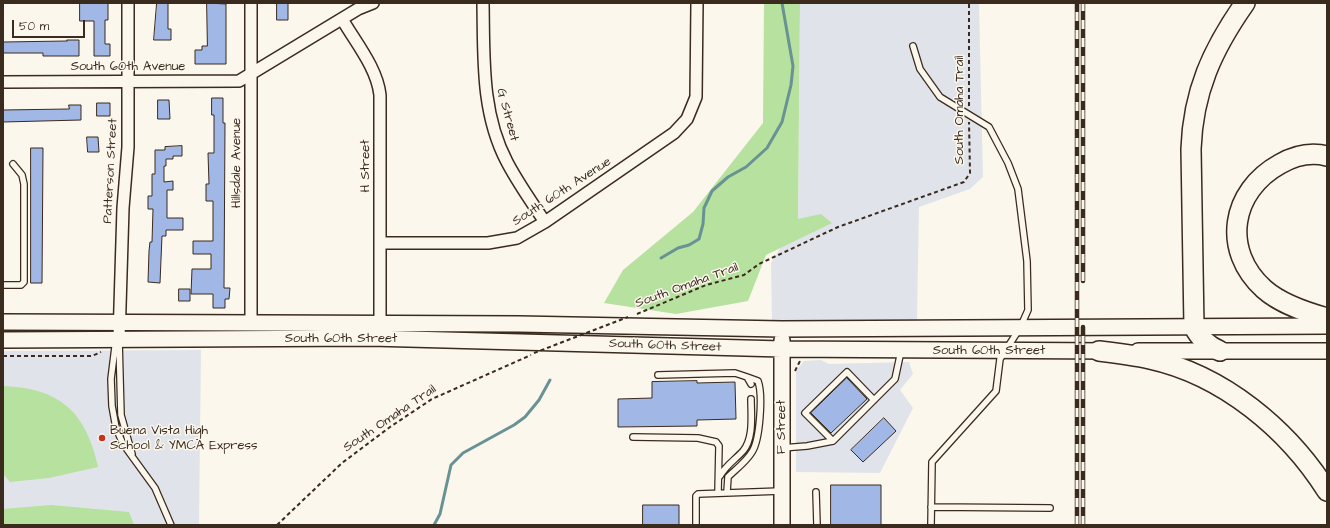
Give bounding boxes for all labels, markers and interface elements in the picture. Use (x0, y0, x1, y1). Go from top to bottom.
scale bar (14, 12, 87, 38)
text: 50 m (19, 18, 49, 35)
street label: South Omaha Trail (952, 56, 968, 164)
street label: South 60th Avenue (71, 59, 185, 75)
street label: G Street (492, 87, 522, 143)
street label: Patterson Street (100, 118, 122, 224)
street label: Hillsdale Avenue (229, 118, 245, 208)
street label: H Street (358, 139, 374, 193)
street label: South 60th Avenue (510, 154, 614, 230)
street label: South Omaha Trail (633, 260, 741, 312)
street label: South 60th Street (285, 331, 397, 347)
street label: South 60th Street (609, 336, 721, 356)
street label: South 60th Street (933, 343, 1045, 359)
street label: South Omaha Trail (341, 382, 439, 456)
street label: F Street (774, 400, 790, 454)
place label: Buena Vista High School & YMCA Express (110, 423, 258, 454)
marker: Buena Vista High School & YMCA Express (97, 433, 107, 443)

